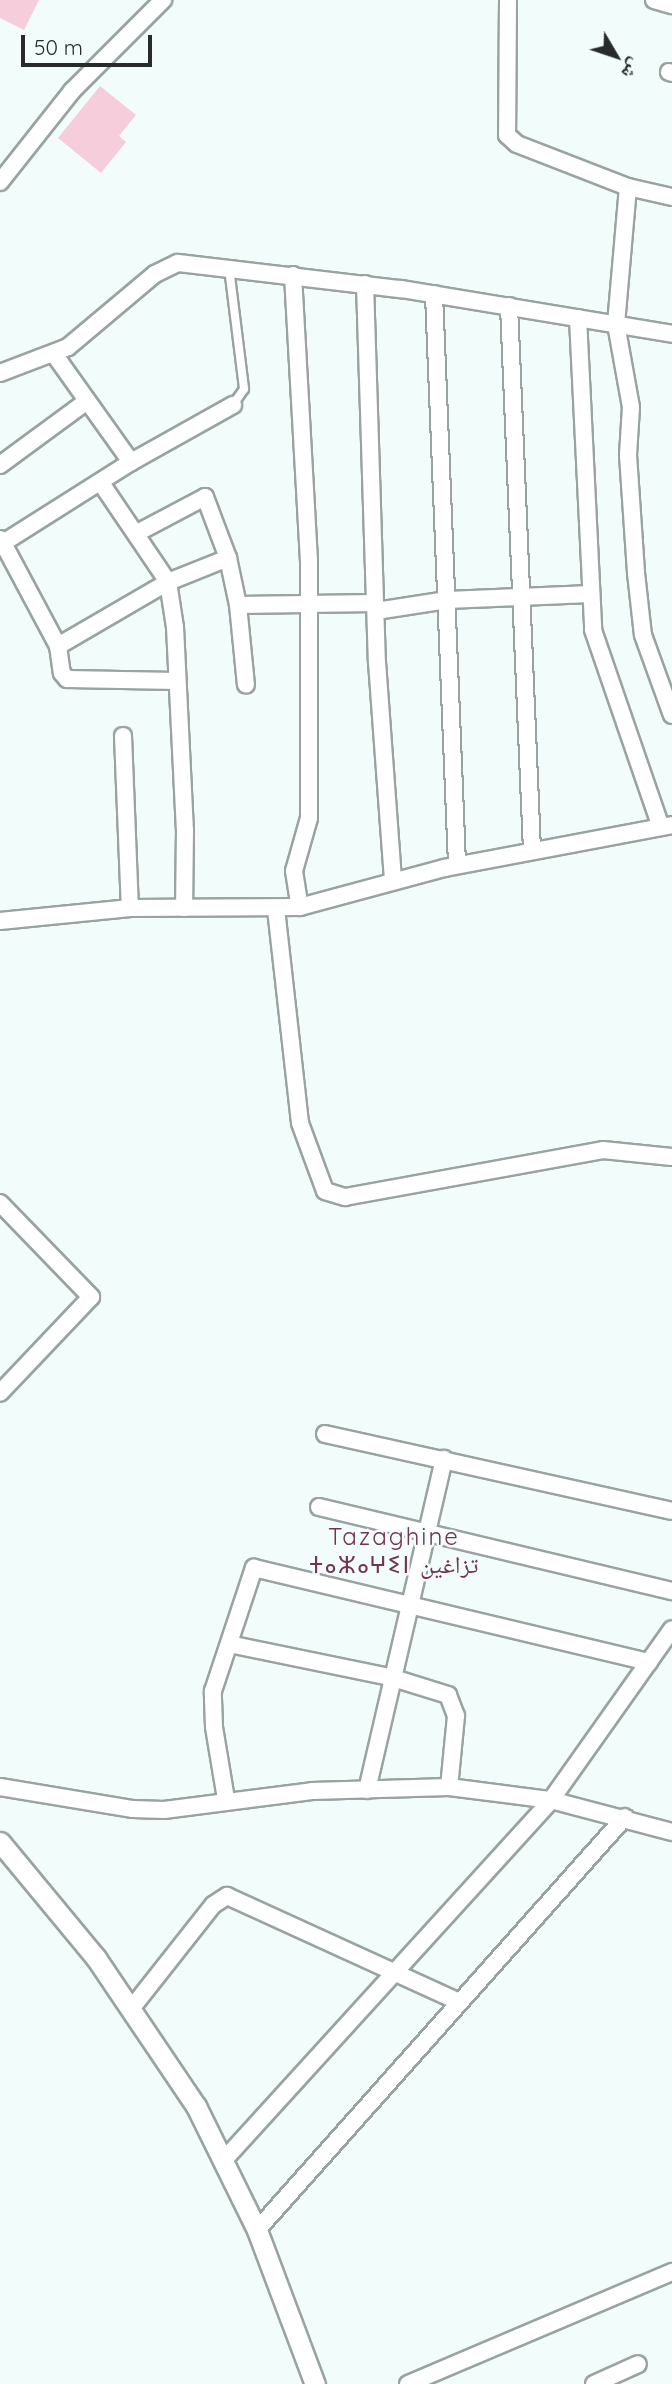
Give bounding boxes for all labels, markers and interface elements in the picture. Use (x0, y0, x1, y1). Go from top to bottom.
scale bar (24, 21, 156, 65)
north arrow (581, 21, 651, 91)
text: 50 m (34, 34, 83, 60)
text: ش (617, 54, 648, 85)
district label: Tazaghine ⵜⴰⵣⴰⵖⵉⵏ تزاغين (318, 1523, 470, 1579)

